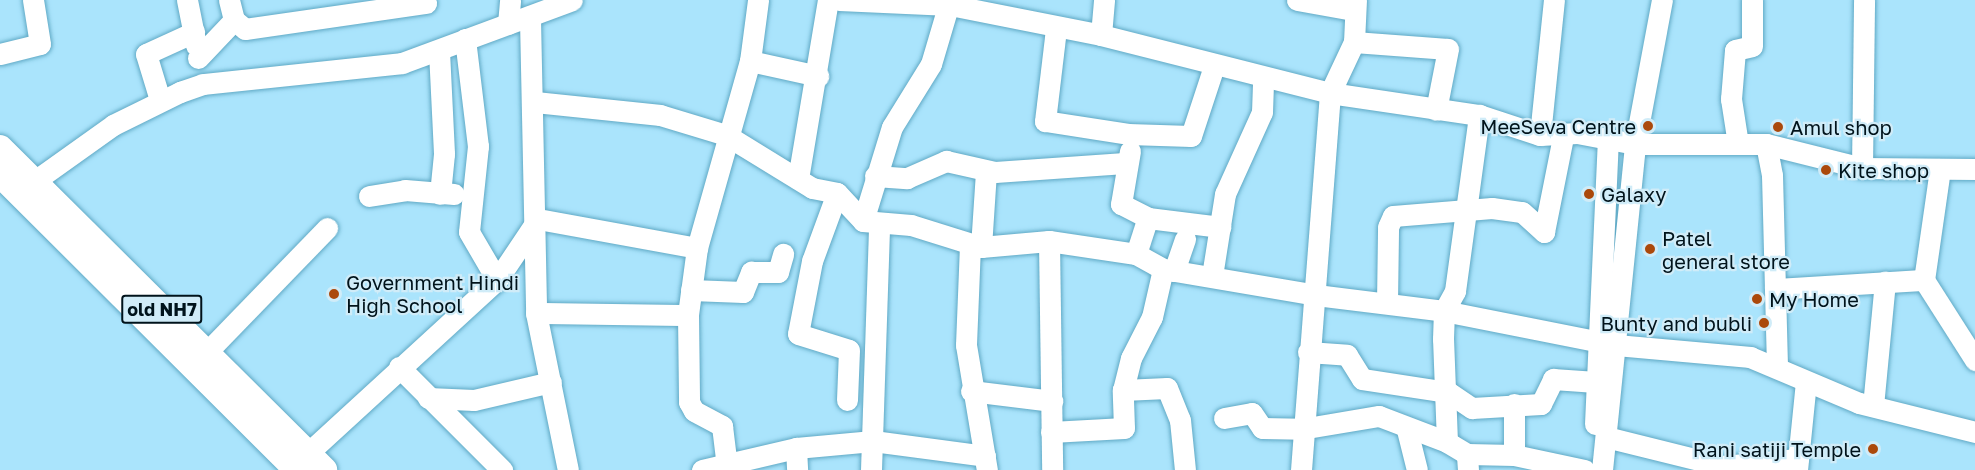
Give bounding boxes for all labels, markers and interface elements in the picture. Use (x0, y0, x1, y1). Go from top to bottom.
place label: MeeSeva Centre (1480, 114, 1636, 138)
place label: Amul shop (1790, 115, 1892, 139)
marker: MeeSeva Centre (1641, 119, 1655, 133)
marker: Amul shop (1771, 120, 1785, 134)
place label: Kite shop (1838, 158, 1929, 182)
marker: Kite shop (1819, 163, 1833, 177)
place label: Galaxy (1601, 182, 1666, 206)
marker: Galaxy (1582, 187, 1596, 201)
place label: Patel general store (1662, 226, 1790, 273)
marker: Patel general store (1643, 242, 1657, 256)
place label: Government Hindi High School (346, 270, 519, 317)
marker: Government Hindi High School (327, 287, 341, 301)
place label: My Home (1769, 287, 1859, 311)
marker: My Home (1750, 292, 1764, 306)
road number: old NH7 (120, 294, 204, 324)
place label: Bunty and bubli (1600, 311, 1752, 335)
marker: Bunty and bubli (1757, 316, 1771, 330)
place label: Rani satiji Temple (1693, 437, 1861, 461)
marker: Rani satiji Temple (1866, 442, 1880, 456)

